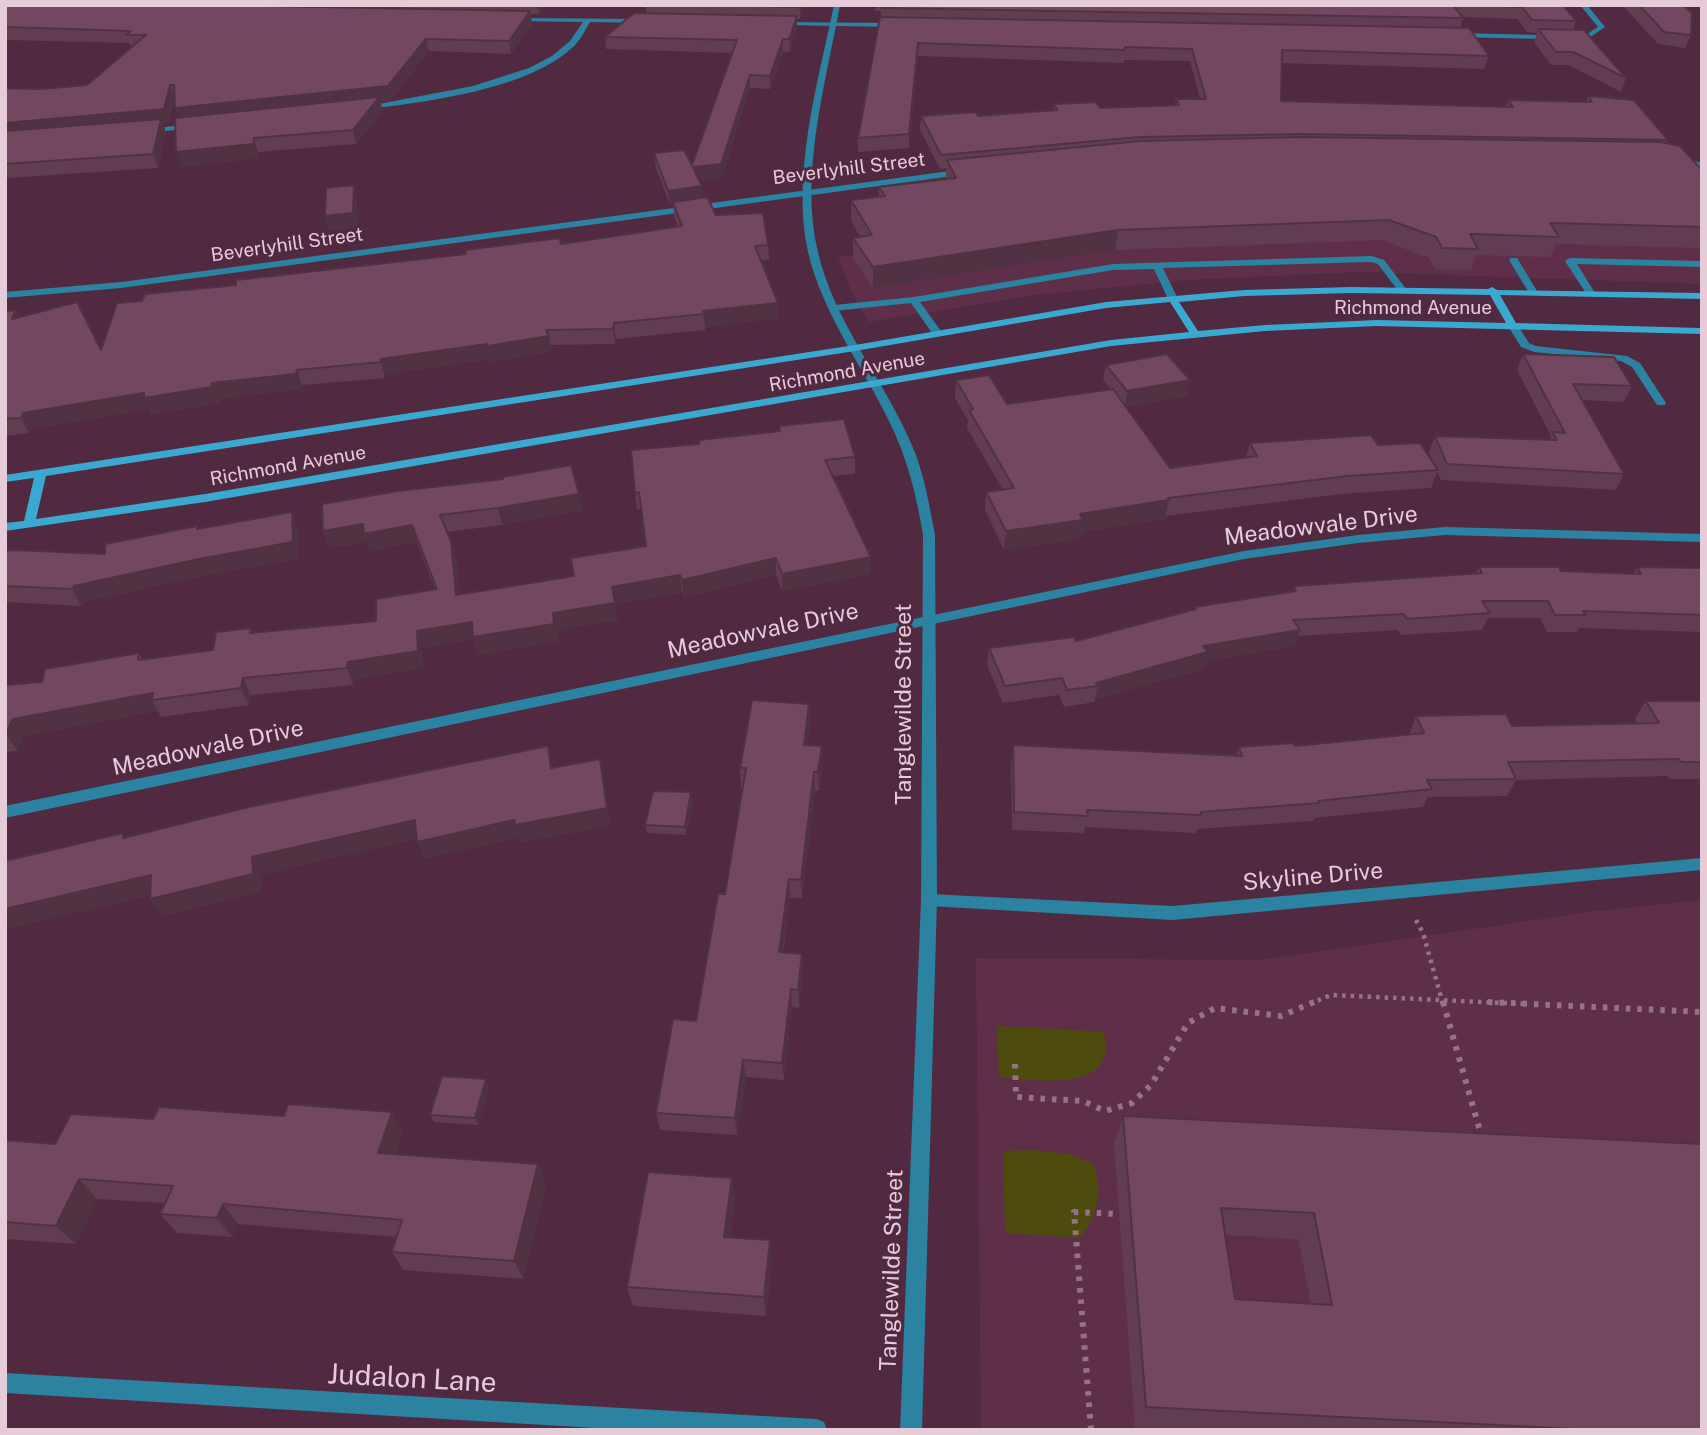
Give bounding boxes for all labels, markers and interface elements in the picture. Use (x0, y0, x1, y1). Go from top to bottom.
street label: Beverlyhill Street (771, 148, 927, 190)
street label: Beverlyhill Street (209, 223, 365, 267)
street label: Richmond Avenue (1334, 297, 1492, 319)
street label: Richmond Avenue (767, 347, 927, 397)
street label: Richmond Avenue (208, 441, 368, 491)
street label: Meadowvale Drive (1223, 500, 1419, 552)
street label: Meadowvale Drive (665, 597, 861, 665)
street label: Tanglewilde Street (890, 603, 918, 805)
street label: Meadowvale Drive (110, 714, 306, 782)
street label: Skyline Drive (1242, 857, 1384, 897)
street label: Tanglewilde Street (875, 1169, 909, 1371)
street label: Judalon Lane (327, 1358, 497, 1400)

